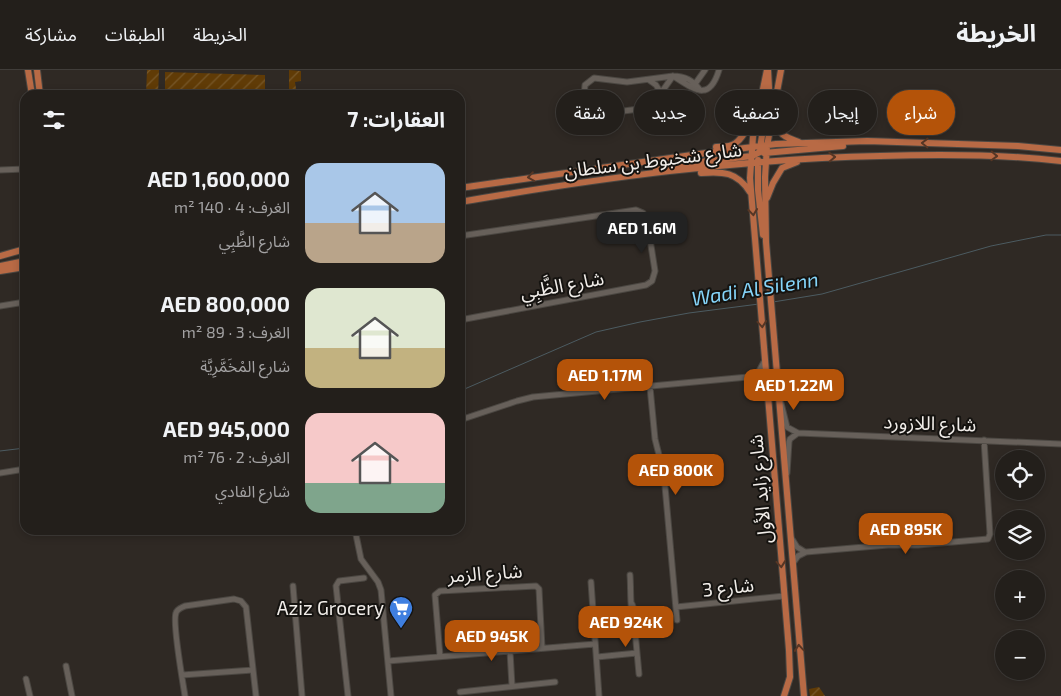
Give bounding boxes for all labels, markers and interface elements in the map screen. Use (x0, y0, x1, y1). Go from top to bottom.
text: الخريطة (956, 18, 1036, 47)
text: مشاركة (25, 23, 77, 45)
text: الطبقات (105, 23, 165, 45)
text: الخريطة (193, 23, 247, 45)
chip: شقة (556, 90, 624, 135)
chip: جديد (634, 90, 705, 135)
chip: تصفية (715, 90, 798, 135)
chip: إيجار (808, 90, 877, 135)
chip: شراء (887, 90, 955, 135)
icon: filters (40, 106, 68, 134)
text: العقارات: 7 (347, 106, 445, 131)
street label: شارع شخبوط بن سلطان (563, 137, 743, 185)
one-way arrow (921, 138, 928, 148)
one-way arrow (991, 151, 999, 162)
one-way arrow (828, 152, 836, 162)
text: AED 1,600,000 (147, 166, 290, 191)
one-way arrow (526, 171, 534, 182)
icon: home (345, 183, 405, 243)
text: الغرف: 4 · 140 m² (174, 197, 290, 216)
one-way arrow (747, 208, 758, 216)
pin: AED 1.6M (590, 212, 694, 254)
text: AED 1.6M (608, 218, 676, 237)
text: شارع الظَّبِي (219, 231, 290, 250)
street label: شارع الظَّبِي (518, 265, 606, 308)
water label: Wadi Al Silenn (690, 266, 820, 310)
text: AED 800,000 (161, 291, 290, 316)
icon: home (345, 308, 405, 368)
one-way arrow (756, 320, 767, 328)
text: الغرف: 3 · 89 m² (182, 322, 290, 341)
text: شارع المْخَمَّرِيَّة (200, 356, 290, 375)
pin: AED 1.17M (548, 358, 662, 401)
text: AED 1.17M (568, 365, 642, 384)
pin: AED 1.22M (737, 368, 851, 411)
text: AED 1.22M (755, 375, 833, 394)
street label: شارع اللازورد (883, 409, 977, 439)
text: AED 945,000 (163, 416, 290, 441)
icon: home (345, 433, 405, 493)
street label: شارع زايد الأول (743, 433, 779, 545)
text: الغرف: 2 · 76 m² (183, 447, 290, 466)
map controls (995, 450, 1045, 680)
button: locate (995, 450, 1045, 500)
pin: AED 800K (624, 454, 728, 496)
text: AED 800K (639, 460, 713, 479)
text: شارع الفادي (215, 481, 290, 500)
button: layers (995, 510, 1045, 560)
pin: AED 895K (854, 512, 958, 555)
text: AED 895K (870, 519, 942, 538)
street label: شارع الزمر (446, 558, 523, 590)
one-way arrow (776, 560, 787, 568)
button: + (995, 570, 1045, 620)
street label: شارع 3 (701, 572, 755, 604)
supermarket icon: Aziz Grocery (388, 595, 414, 629)
place label: Aziz Grocery (277, 596, 384, 619)
pin: AED 924K (574, 606, 678, 648)
text: AED 924K (589, 612, 663, 631)
pin: AED 945K (440, 620, 544, 662)
text: AED 945K (456, 626, 528, 645)
button: − (995, 630, 1045, 680)
one-way arrow (794, 643, 805, 651)

